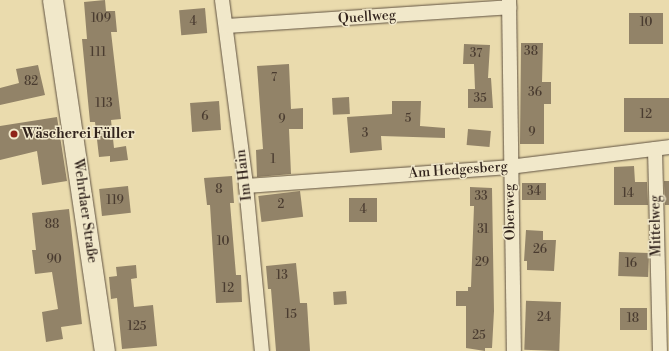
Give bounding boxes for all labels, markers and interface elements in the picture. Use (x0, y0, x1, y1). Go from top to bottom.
street label: Quellweg (337, 7, 397, 27)
house number: 109 (91, 12, 111, 26)
house number: 4 (189, 15, 197, 29)
house number: 10 (640, 16, 652, 30)
house number: 38 (524, 45, 538, 59)
house number: 111 (90, 46, 106, 60)
house number: 37 (470, 47, 482, 61)
house number: 7 (271, 71, 277, 85)
house number: 82 (24, 75, 38, 89)
house number: 36 (528, 86, 542, 100)
house number: 35 (473, 92, 487, 106)
house number: 113 (95, 97, 113, 111)
house number: 12 (640, 108, 652, 122)
house number: 6 (201, 110, 209, 124)
house number: 5 (405, 112, 411, 126)
house number: 9 (278, 113, 286, 127)
place label: Wäscherei Füller (22, 126, 135, 142)
house number: 9 (528, 126, 536, 140)
house number: 3 (362, 127, 368, 141)
marker: Wäscherei Füller (9, 129, 19, 139)
street label: Im Hain (233, 148, 255, 202)
house number: 1 (270, 153, 276, 167)
street label: Wehrdaer Straße (69, 158, 101, 264)
street label: Am Hedgesberg (408, 158, 508, 182)
house number: 8 (215, 183, 223, 197)
street label: Oberweg (501, 184, 519, 240)
house number: 34 (527, 185, 541, 199)
house number: 14 (622, 187, 634, 201)
house number: 33 (474, 190, 488, 204)
house number: 119 (106, 194, 124, 208)
street label: Mittelweg (647, 195, 665, 257)
house number: 2 (278, 198, 284, 212)
house number: 4 (359, 203, 367, 217)
house number: 88 (45, 218, 59, 232)
house number: 31 (477, 223, 489, 237)
house number: 10 (217, 235, 229, 249)
house number: 26 (533, 243, 547, 257)
house number: 90 (46, 253, 62, 267)
house number: 29 (475, 256, 489, 270)
house number: 16 (625, 257, 637, 271)
house number: 13 (276, 269, 288, 283)
house number: 12 (222, 282, 234, 296)
house number: 15 (285, 308, 297, 322)
house number: 24 (537, 311, 551, 325)
house number: 18 (627, 312, 639, 326)
house number: 125 (128, 320, 146, 334)
house number: 25 (472, 329, 486, 343)

